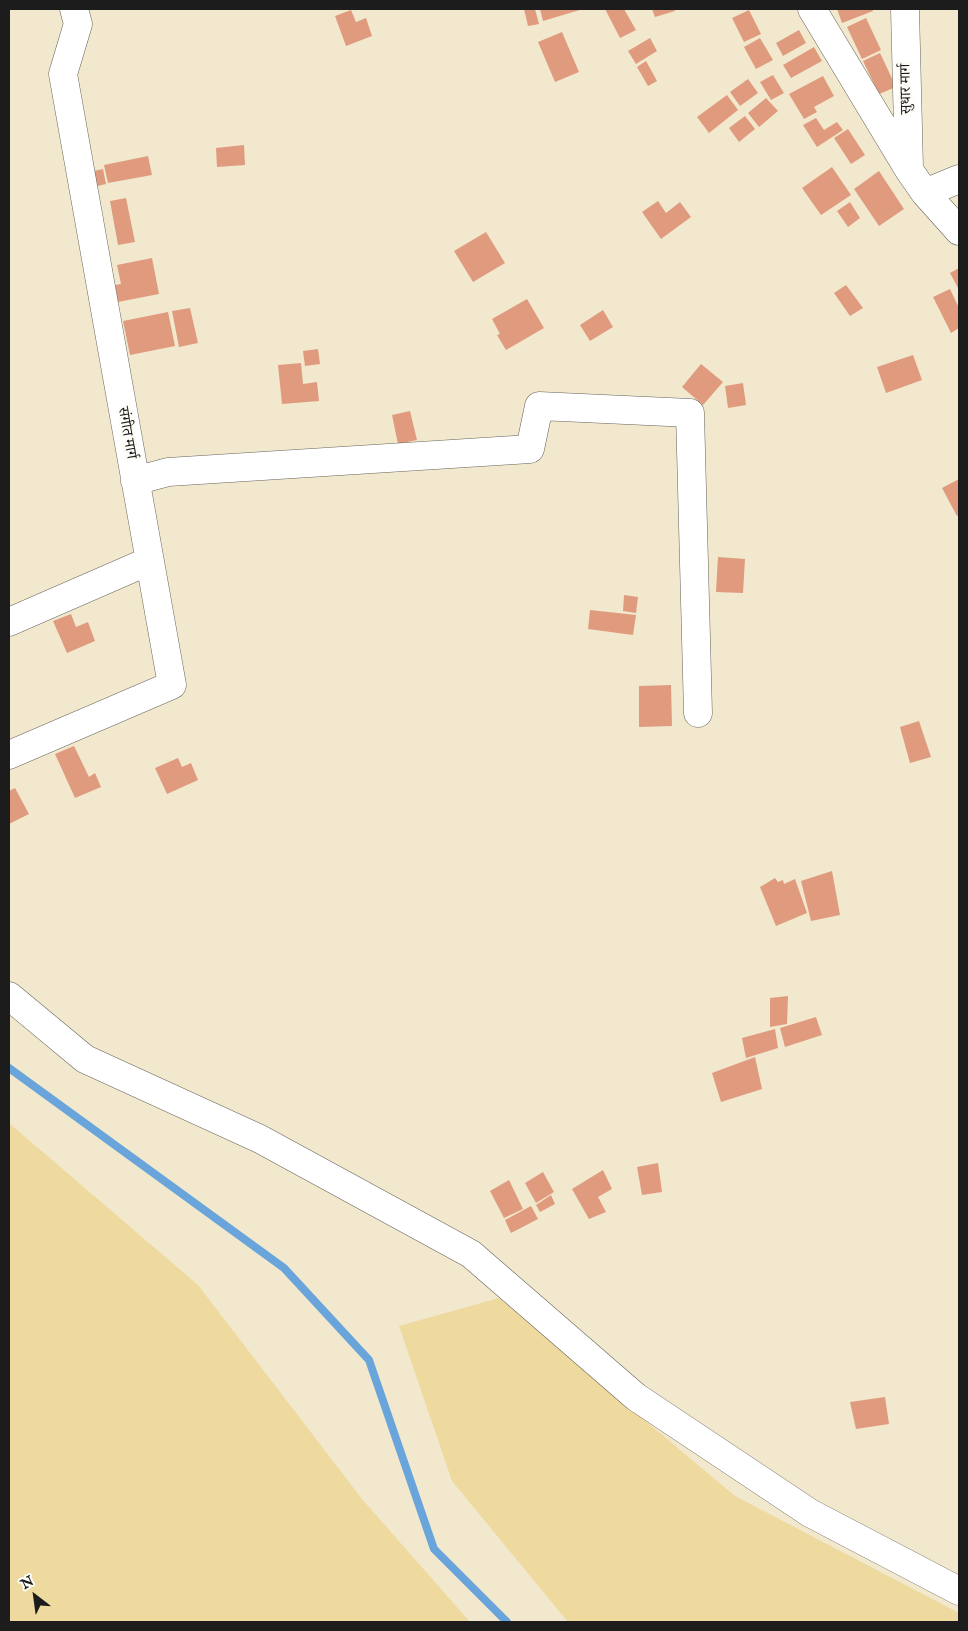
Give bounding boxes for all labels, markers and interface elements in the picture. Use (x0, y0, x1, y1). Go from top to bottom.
street label: सुधार मार्ग (898, 63, 916, 115)
street label: संगीत मार्ग (113, 406, 139, 460)
north arrow (10, 1571, 60, 1621)
text: N (18, 1572, 37, 1594)

